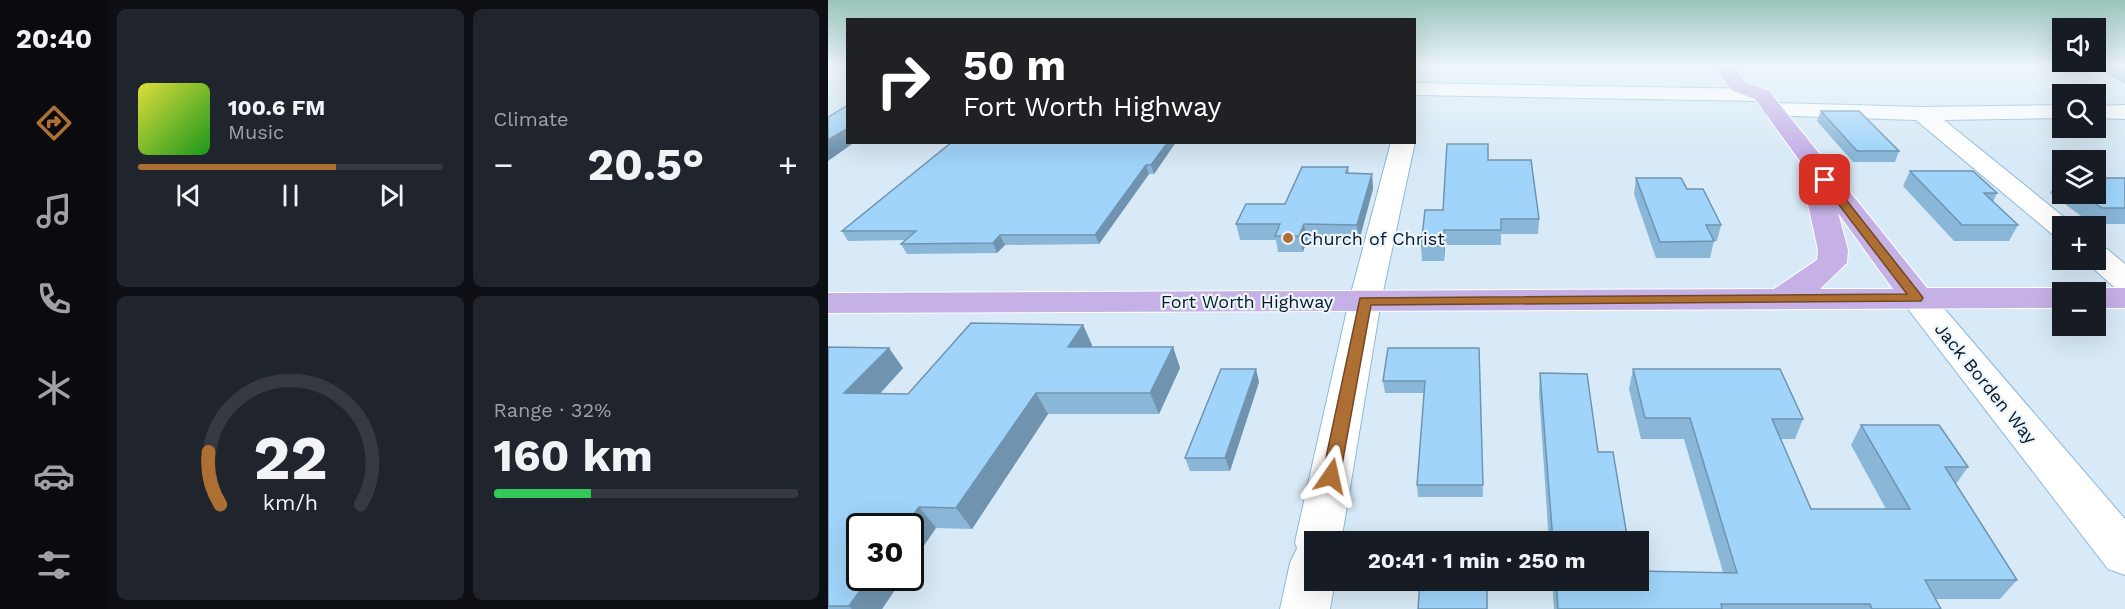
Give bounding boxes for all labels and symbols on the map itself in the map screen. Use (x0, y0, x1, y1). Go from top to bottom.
pin (1799, 154, 1850, 205)
place label: Church of Christ (1300, 228, 1445, 249)
marker: Church of Christ (1281, 231, 1295, 245)
street label: Fort Worth Highway (1161, 291, 1334, 312)
street label: Jack Borden Way (1931, 318, 2042, 448)
position arrow (1299, 444, 1363, 508)
speed limit sign: 30 (846, 513, 924, 591)

